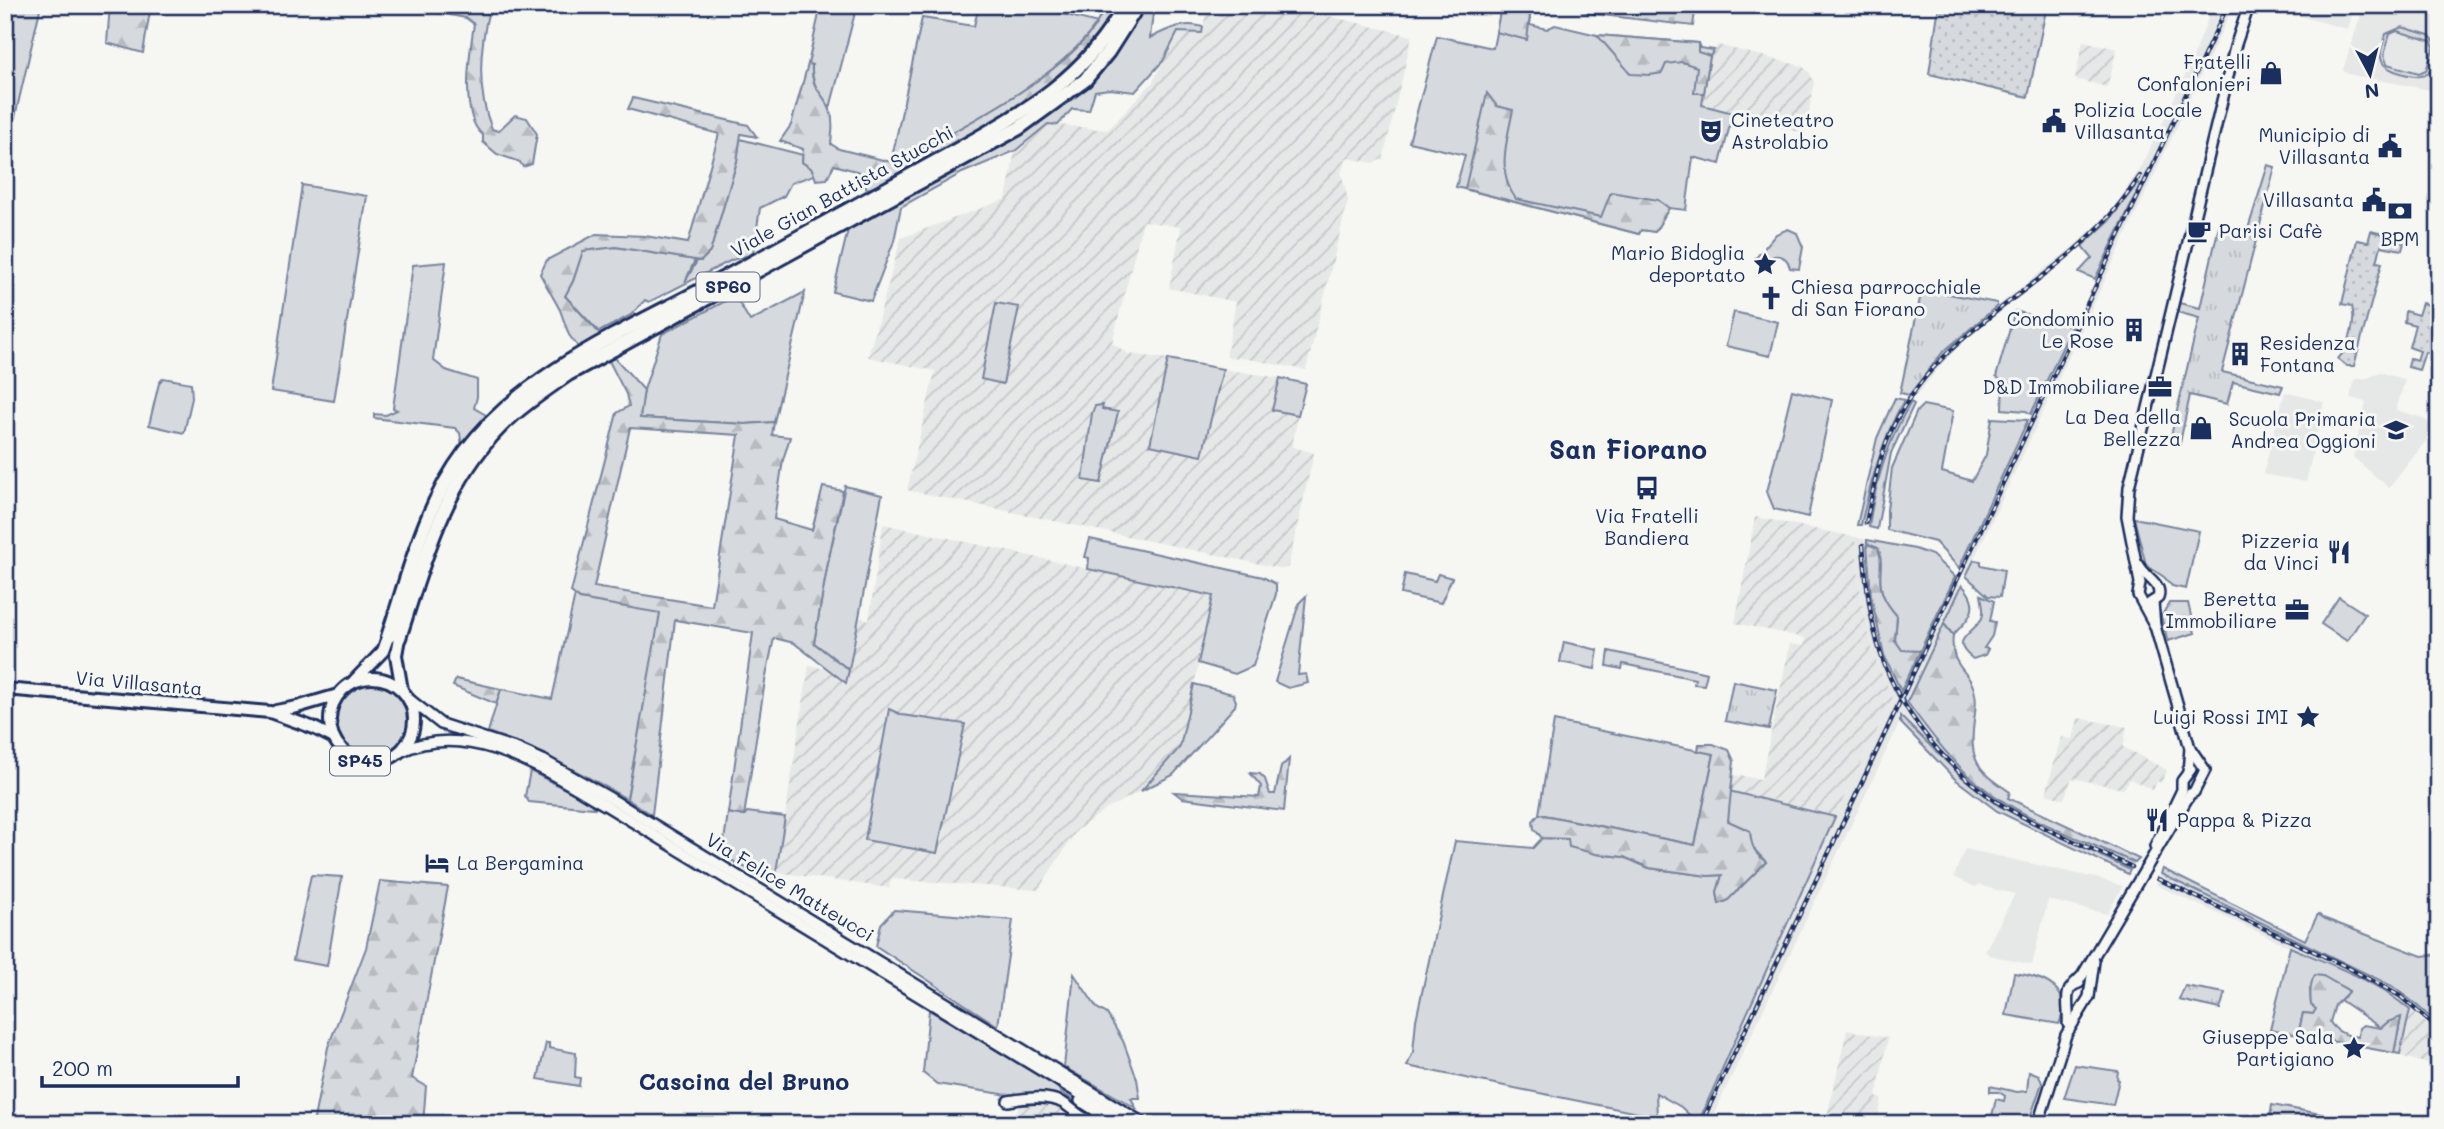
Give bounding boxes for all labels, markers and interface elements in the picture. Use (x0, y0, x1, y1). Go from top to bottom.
north arrow (2336, 38, 2406, 108)
place label: Fratelli Confalonieri (2137, 49, 2251, 96)
shop icon: Fratelli Confalonieri (2257, 59, 2285, 87)
text: N (2363, 78, 2381, 105)
place label: Polizia Locale Villasanta (2074, 97, 2203, 144)
place label: Cineteatro Astrolabio (1731, 107, 1834, 154)
public building icon: Polizia Locale Villasanta (2040, 107, 2068, 135)
theatre icon: Cineteatro Astrolabio (1697, 117, 1725, 145)
street label: Viale Gian Battista Stucchi (726, 119, 958, 262)
place label: Municipio di Villasanta (2258, 122, 2370, 169)
public building icon: Municipio di Villasanta (2376, 132, 2404, 160)
public building icon: Villasanta (2360, 186, 2388, 214)
place label: Villasanta (2263, 187, 2354, 212)
bank icon: BPM (2386, 197, 2414, 225)
cafe icon: Parisi Cafè (2185, 217, 2213, 245)
place label: Parisi Cafè (2219, 218, 2323, 243)
place label: BPM (2381, 226, 2419, 251)
place label: Mario Bidoglia deportato (1611, 240, 1745, 287)
place icon: Mario Bidoglia deportato (1751, 250, 1779, 278)
road number: SP60 (696, 272, 760, 302)
place label: Chiesa parrocchiale di San Fiorano (1791, 274, 1981, 321)
church icon: Chiesa parrocchiale di San Fiorano (1757, 284, 1785, 312)
place label: Condominio Le Rose (2007, 306, 2114, 353)
building icon: Condominio Le Rose (2120, 316, 2148, 344)
place label: Residenza Fontana (2260, 330, 2356, 377)
building icon: Residenza Fontana (2226, 340, 2254, 368)
office icon: D&D Immobiliare (2146, 373, 2174, 401)
place label: D&D Immobiliare (1983, 374, 2140, 399)
place label: La Dea della Bellezza (2065, 404, 2181, 451)
place label: Scuola Primaria Andrea Oggioni (2229, 406, 2376, 453)
shop icon: La Dea della Bellezza (2187, 414, 2215, 442)
school or university icon: Scuola Primaria Andrea Oggioni (2382, 416, 2410, 444)
district label: San Fiorano (1549, 432, 1707, 466)
bus stop icon: Via Fratelli Bandiera (1633, 474, 1661, 502)
place label: Via Fratelli Bandiera (1595, 503, 1699, 550)
place label: Pizzeria da Vinci (2241, 528, 2319, 575)
restaurant icon: Pizzeria da Vinci (2325, 538, 2353, 566)
place label: Beretta Immobiliare (2165, 586, 2277, 633)
office icon: Beretta Immobiliare (2283, 596, 2311, 624)
street label: Via Villasanta (75, 665, 203, 700)
place icon: Luigi Rossi IMI (2294, 703, 2322, 731)
place label: Luigi Rossi IMI (2153, 704, 2288, 729)
road number: SP45 (330, 746, 390, 776)
restaurant icon: Pappa & Pizza (2143, 806, 2171, 834)
place label: Pappa & Pizza (2177, 807, 2312, 832)
street label: Via Felice Matteucci (702, 826, 879, 947)
hotel icon: La Bergamina (423, 849, 451, 877)
place label: La Bergamina (457, 850, 584, 875)
place label: Giuseppe Sala Partigiano (2202, 1024, 2334, 1071)
place icon: Giuseppe Sala Partigiano (2340, 1034, 2368, 1062)
scale bar (42, 1045, 238, 1089)
text: 200 m (52, 1054, 113, 1081)
district label: Cascina del Bruno (639, 1066, 849, 1096)

